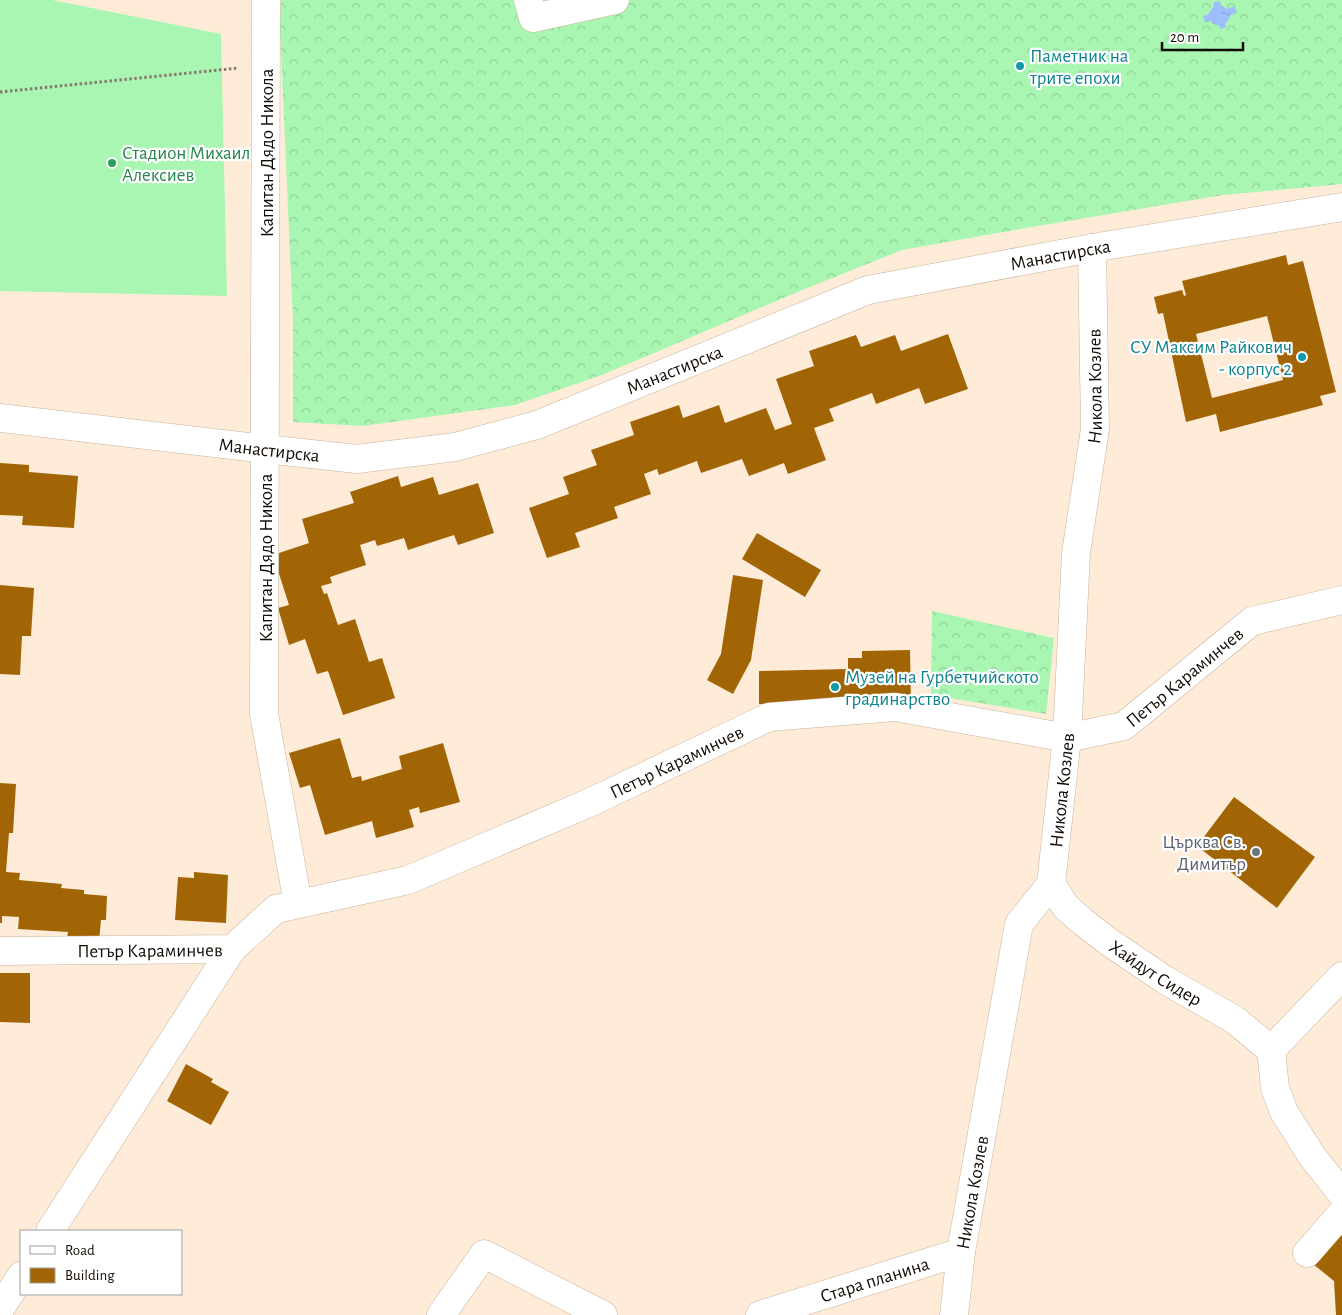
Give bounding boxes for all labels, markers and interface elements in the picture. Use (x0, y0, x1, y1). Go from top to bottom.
scale bar (1162, 20, 1243, 52)
text: 20 m (1170, 30, 1199, 45)
place label: Паметник на трите епохи (1029, 47, 1129, 88)
marker: Паметник на трите епохи (1014, 60, 1026, 72)
street label: Капитан Дядо Никола (258, 68, 277, 237)
place label: Стадион Михаил Алексиев (122, 144, 251, 185)
marker: Стадион Михаил Алексиев (106, 157, 118, 169)
street label: Манастирска (1009, 237, 1112, 274)
street label: Никола Козлев (1085, 328, 1106, 445)
place label: СУ Максим Райкович - корпус 2 (1130, 338, 1292, 379)
street label: Манастирска (624, 342, 726, 398)
marker: СУ Максим Райкович - корпус 2 (1296, 351, 1308, 363)
street label: Манастирска (217, 436, 321, 466)
street label: Капитан Дядо Никола (257, 473, 276, 642)
street label: Петър Караминчев (1123, 624, 1247, 731)
place label: Музей на Гурбетчийското градинарство (845, 668, 1039, 709)
marker: Музей на Гурбетчийското градинарство (829, 681, 841, 693)
street label: Петър Караминчев (607, 723, 747, 803)
street label: Никола Козлев (1047, 732, 1078, 849)
place label: Църква Св. Димитър (1162, 833, 1246, 874)
marker: Църква Св. Димитър (1250, 846, 1262, 858)
street label: Хайдут Сидер (1106, 937, 1205, 1010)
street label: Петър Караминчев (77, 941, 223, 961)
street label: Никола Козлев (954, 1134, 992, 1251)
legend (20, 1230, 182, 1295)
text: Road (65, 1243, 95, 1258)
street label: Стара планина (818, 1254, 932, 1307)
text: Building (65, 1268, 115, 1283)

